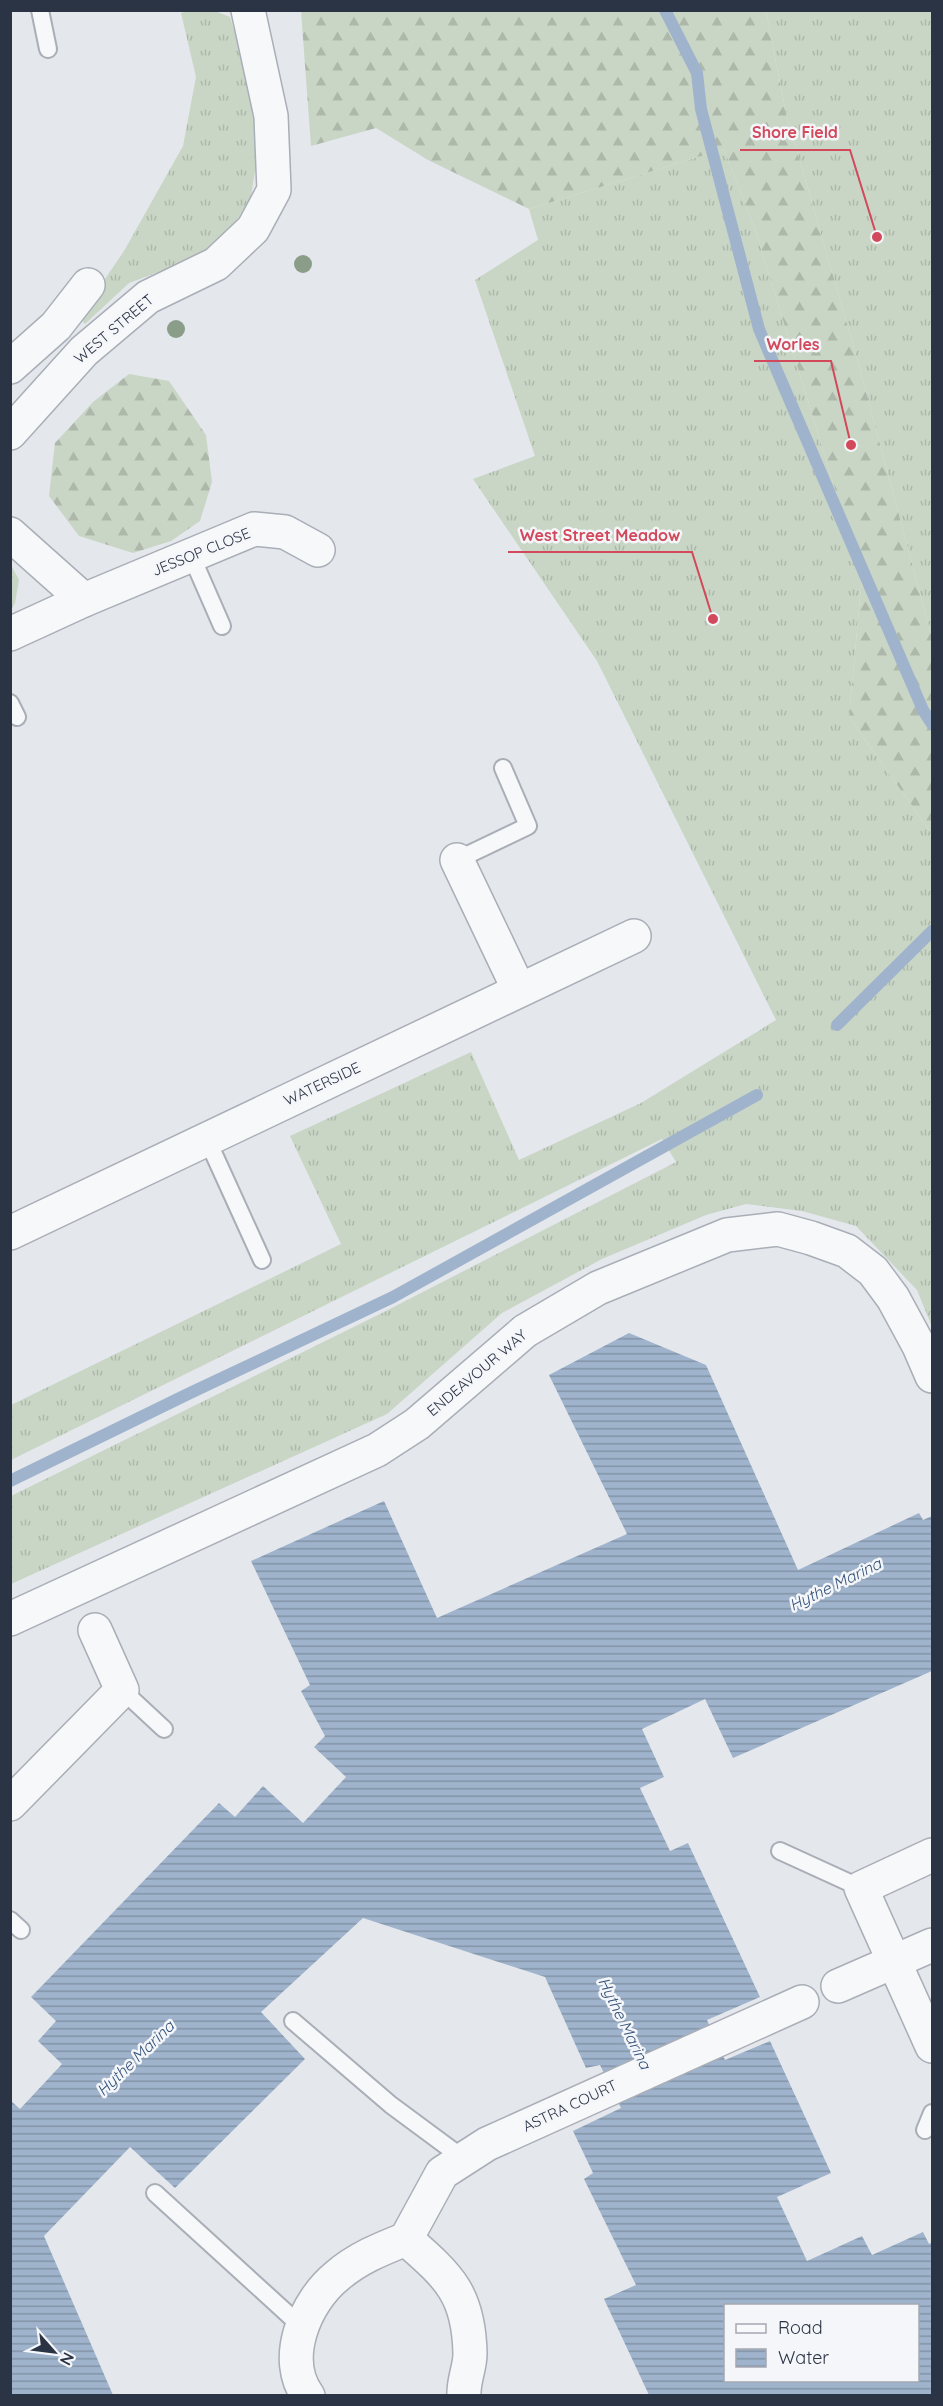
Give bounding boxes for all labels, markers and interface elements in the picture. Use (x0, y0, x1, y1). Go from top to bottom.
callout: Shore Field (740, 116, 850, 150)
text: Shore Field (752, 122, 838, 142)
street label: WEST STREET (70, 290, 157, 367)
callout: Worles (754, 327, 831, 361)
text: Worles (766, 334, 820, 354)
callout: West Street Meadow (508, 518, 692, 552)
street label: JESSOP CLOSE (149, 523, 253, 580)
text: West Street Meadow (520, 525, 680, 545)
street label: WATERSIDE (281, 1058, 363, 1110)
street label: ENDEAVOUR WAY (423, 1325, 531, 1420)
water label: Hythe Marina (786, 1553, 885, 1615)
water label: Hythe Marina (594, 1974, 656, 2073)
water label: Hythe Marina (92, 2015, 179, 2100)
street label: ASTRA COURT (520, 2075, 620, 2136)
legend (724, 2304, 919, 2382)
text: Road (778, 2316, 823, 2339)
north arrow (24, 2322, 84, 2382)
text: Water (778, 2346, 829, 2369)
text: N (56, 2349, 79, 2369)

